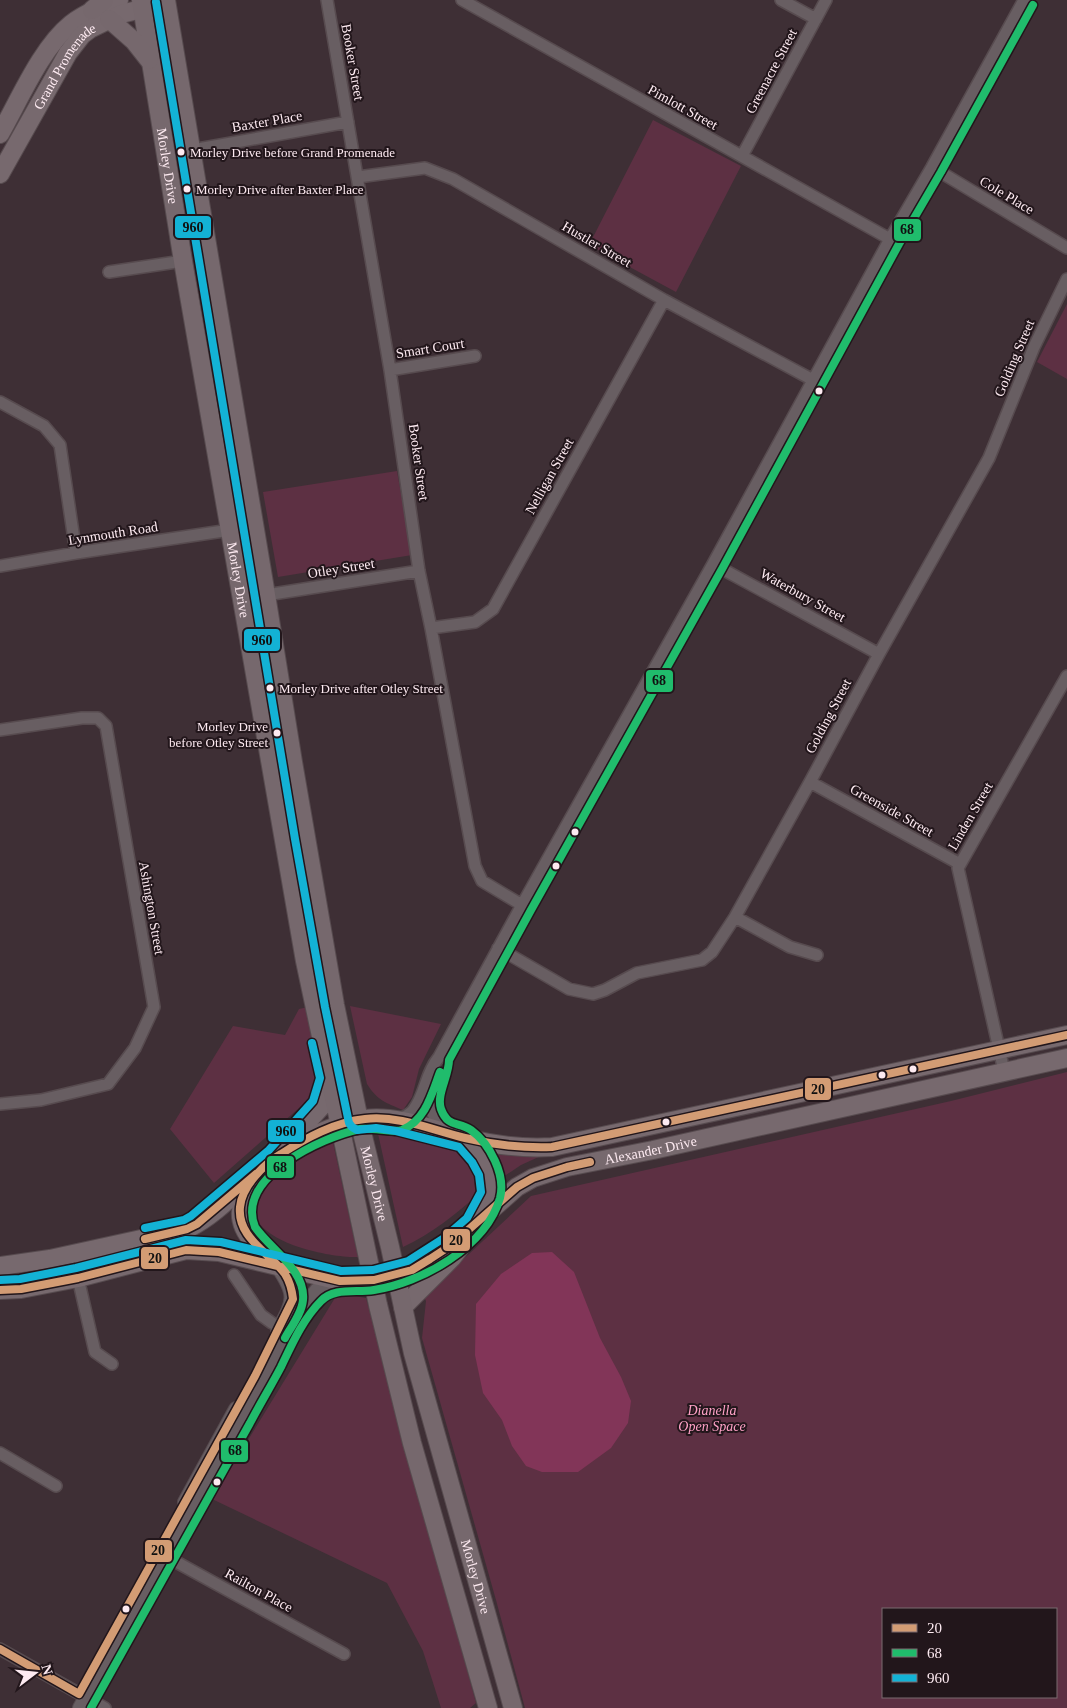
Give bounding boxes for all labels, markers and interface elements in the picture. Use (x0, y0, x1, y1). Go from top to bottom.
street label: Grand Promenade (31, 20, 98, 112)
street label: Booker Street (338, 23, 367, 102)
street label: Greenacre Street (743, 26, 800, 116)
street label: Pimlott Street (645, 82, 720, 133)
street label: Baxter Place (231, 108, 303, 135)
street label: Morley Drive (154, 127, 181, 205)
place label: Morley Drive before Grand Promenade (190, 145, 395, 160)
marker: Morley Drive before Grand Promenade (176, 147, 186, 157)
street label: Cole Place (977, 173, 1036, 217)
place label: Morley Drive after Baxter Place (196, 182, 364, 197)
marker: Morley Drive after Baxter Place (182, 184, 192, 194)
line badge: 960 (174, 215, 212, 239)
line badge: 68 (893, 218, 922, 242)
street label: Hustler Street (559, 219, 634, 270)
text: 960 (183, 220, 204, 235)
text: 68 (900, 222, 914, 237)
street label: Golding Street (992, 317, 1037, 399)
street label: Smart Court (395, 336, 465, 361)
unlabelled marker (814, 386, 824, 396)
street label: Booker Street (406, 423, 431, 502)
street label: Nelligan Street (522, 436, 576, 517)
street label: Lynmouth Road (67, 519, 159, 548)
street label: Morley Drive (224, 541, 252, 619)
street label: Otley Street (307, 556, 376, 581)
street label: Waterbury Street (758, 566, 848, 625)
line badge: 960 (243, 628, 281, 652)
text: 960 (252, 633, 273, 648)
line badge: 68 (645, 669, 674, 693)
text: 68 (652, 673, 666, 688)
street label: Golding Street (803, 676, 854, 756)
place label: Morley Drive after Otley Street (279, 681, 443, 696)
marker: Morley Drive after Otley Street (265, 683, 275, 693)
place label: Morley Drive before Otley Street (169, 719, 268, 750)
marker: Morley Drive before Otley Street (272, 728, 282, 738)
street label: Linden Street (945, 780, 996, 853)
street label: Greenside Street (847, 781, 936, 840)
unlabelled marker (570, 827, 580, 837)
street label: Ashington Street (136, 860, 167, 956)
unlabelled marker (551, 861, 561, 871)
unlabelled marker (908, 1064, 918, 1074)
unlabelled marker (877, 1070, 887, 1080)
line badge: 20 (804, 1077, 832, 1101)
text: 20 (811, 1082, 825, 1097)
unlabelled marker (661, 1117, 671, 1127)
line badge: 960 (267, 1119, 305, 1143)
text: 960 (276, 1124, 297, 1139)
street label: Alexander Drive (603, 1134, 698, 1167)
street label: Morley Drive (358, 1145, 390, 1223)
line badge: 68 (266, 1155, 295, 1179)
text: 68 (273, 1160, 287, 1175)
line badge: 20 (442, 1228, 471, 1252)
text: 20 (449, 1233, 463, 1248)
line badge: 20 (140, 1246, 169, 1270)
text: 20 (148, 1251, 162, 1266)
park label: Dianella Open Space (678, 1403, 746, 1434)
line badge: 68 (220, 1439, 249, 1463)
text: 68 (228, 1443, 242, 1458)
unlabelled marker (212, 1477, 222, 1487)
street label: Morley Drive (458, 1538, 493, 1616)
line badge: 20 (144, 1539, 173, 1563)
text: 20 (151, 1543, 165, 1558)
street label: Railton Place (222, 1566, 295, 1615)
unlabelled marker (121, 1604, 131, 1614)
legend (882, 1608, 1057, 1698)
text: 20 (927, 1620, 942, 1636)
text: 68 (927, 1645, 942, 1661)
north arrow (10, 1648, 60, 1698)
text: N (38, 1663, 56, 1676)
text: 960 (927, 1670, 950, 1686)

